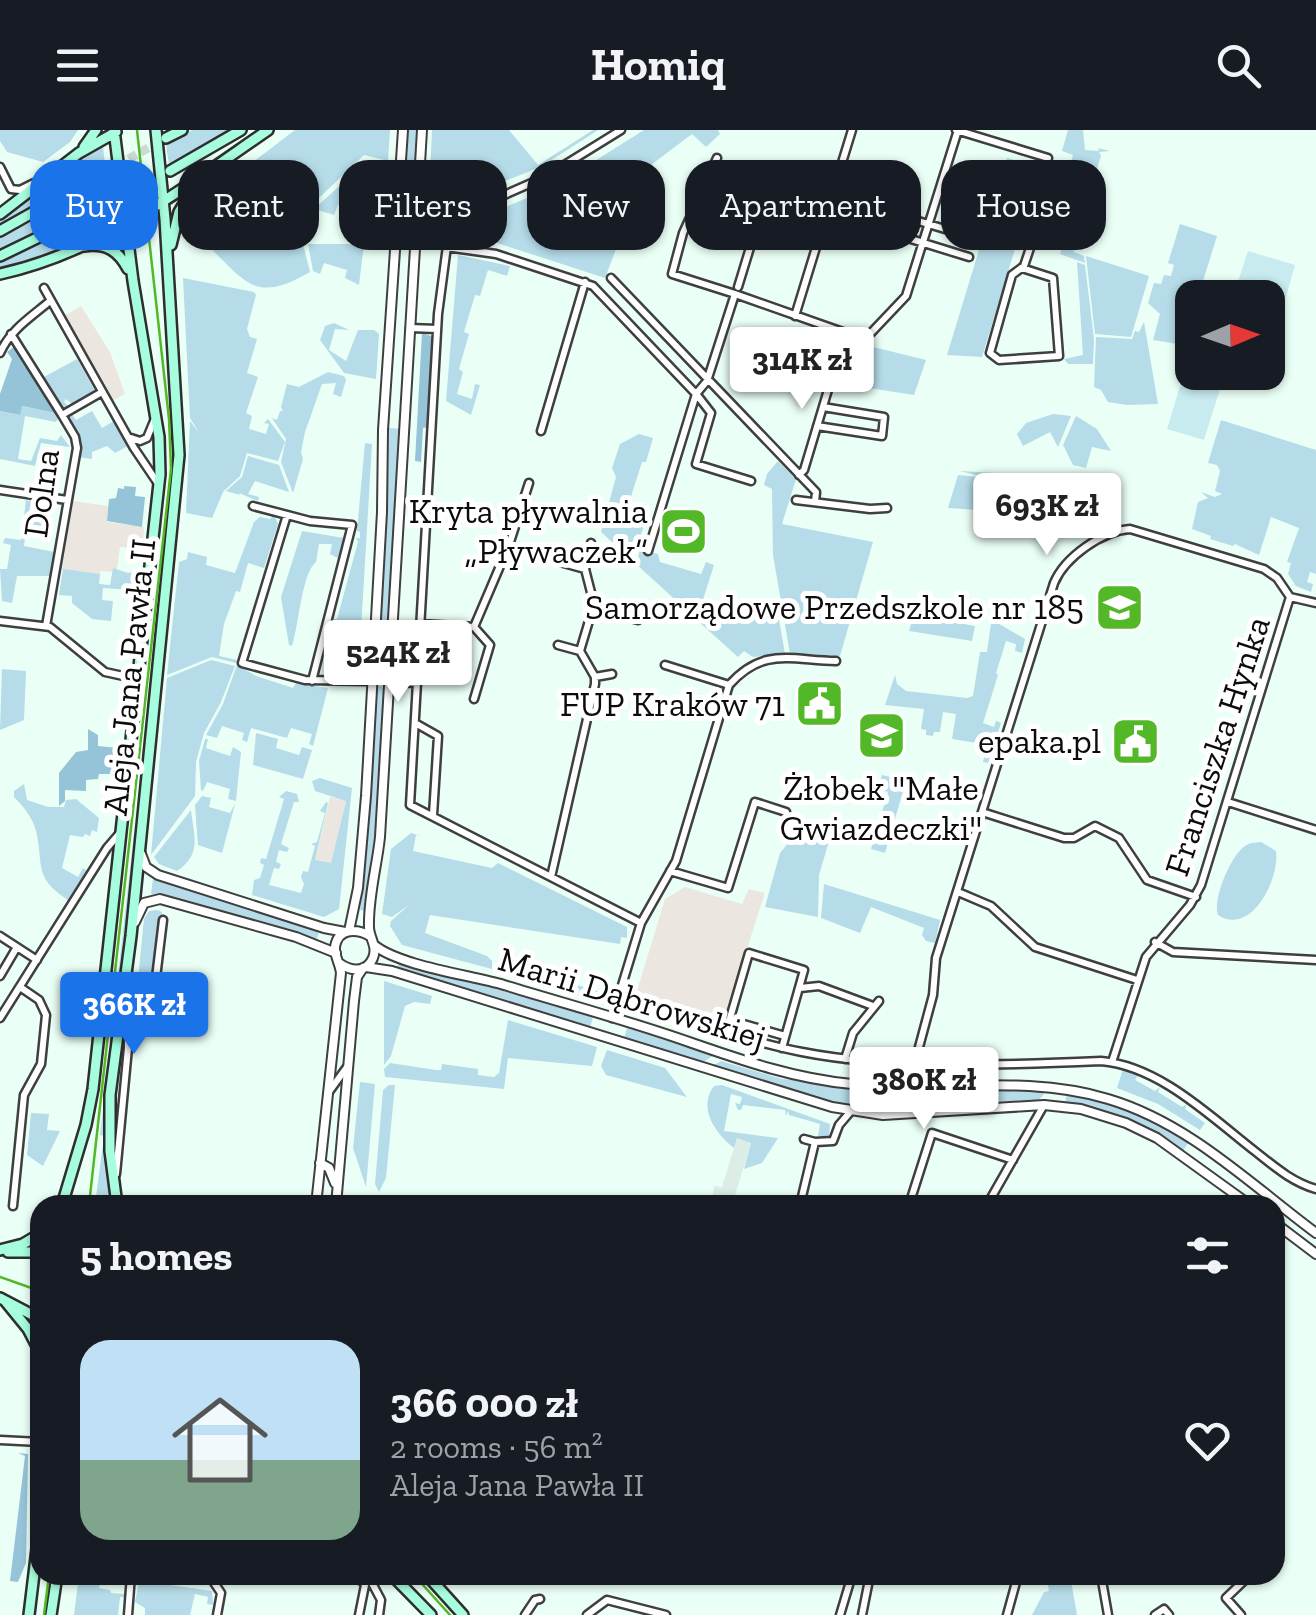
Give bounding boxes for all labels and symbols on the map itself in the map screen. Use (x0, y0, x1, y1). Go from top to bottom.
north arrow (1175, 280, 1285, 390)
pin: 314K zł (710, 327, 894, 412)
street label: Dolna (14, 446, 68, 540)
pin: 693K zł (955, 473, 1139, 558)
place label: Kryta pływalnia „Pływaczek” (409, 490, 648, 572)
sports icon: Kryta pływalnia „Pływaczek” (657, 505, 709, 557)
street label: Aleja Jana Pawła II (94, 537, 164, 817)
school or university icon: Samorządowe Przedszkole nr 185 (1093, 581, 1145, 633)
place label: Samorządowe Przedszkole nr 185 (585, 586, 1084, 628)
street label: Franciszka Hynka (1155, 611, 1279, 881)
pin: 524K zł (306, 620, 490, 705)
public building icon: FUP Kraków 71 (794, 678, 846, 730)
place label: FUP Kraków 71 (560, 683, 785, 725)
school or university icon: Żłobek "Małe Gwiazdeczki" (855, 710, 907, 762)
public building icon: epaka.pl (1110, 715, 1162, 767)
place label: epaka.pl (978, 720, 1101, 762)
place label: Żłobek "Małe Gwiazdeczki" (780, 767, 982, 849)
street label: Marii Dąbrowskiej (493, 937, 771, 1059)
pin: 366K zł (42, 972, 226, 1057)
pin: 380K zł (832, 1047, 1016, 1132)

